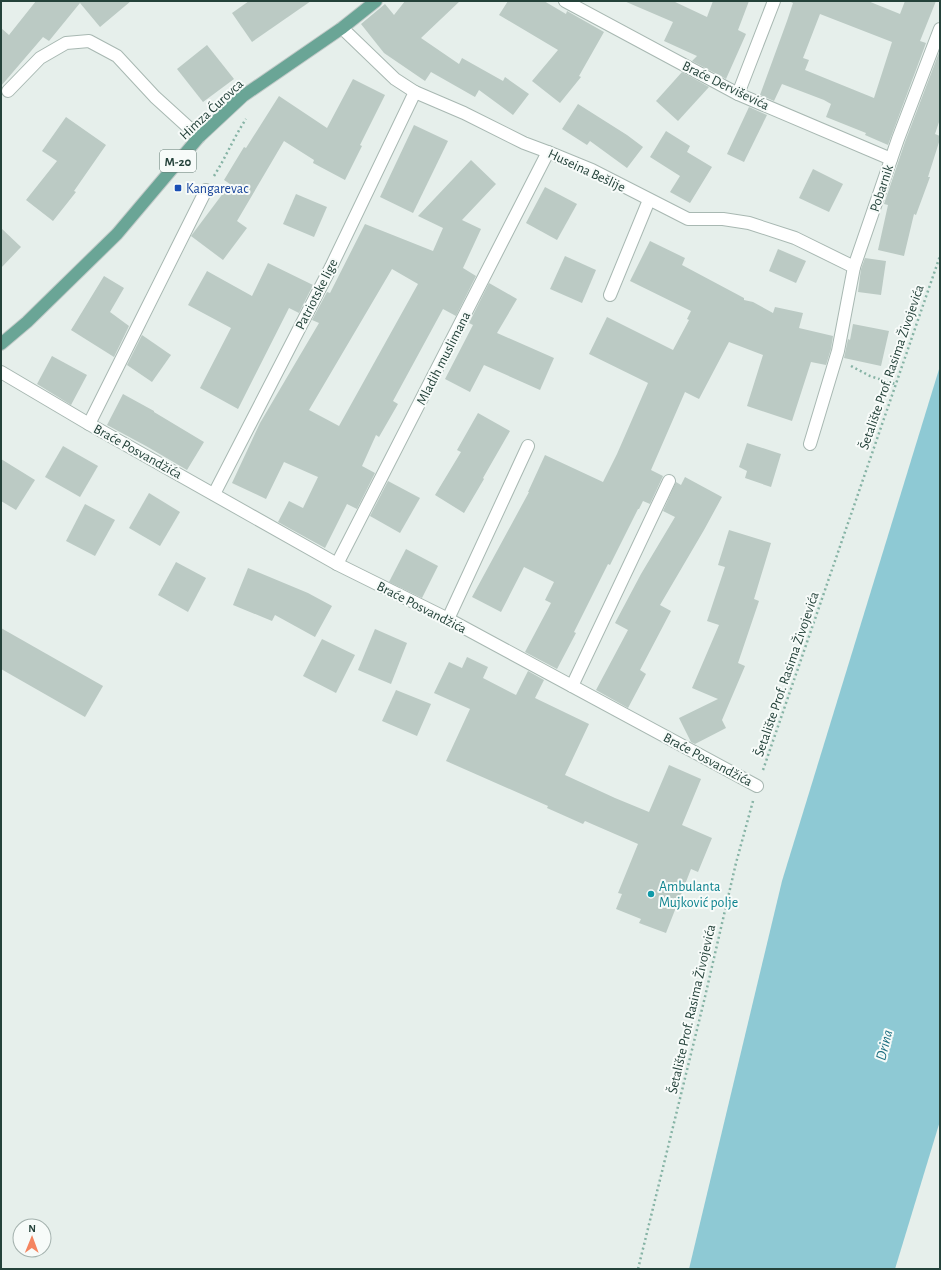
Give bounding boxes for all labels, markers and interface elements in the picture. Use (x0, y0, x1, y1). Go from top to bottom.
street label: Braće Derviševića (680, 59, 772, 113)
street label: Himza Ćurovca (175, 74, 247, 143)
street label: Huseina Bešlije (546, 147, 627, 195)
road number: M-20 (160, 150, 196, 172)
street label: Pobarnik (868, 162, 896, 214)
place label: Kangarevac (186, 182, 249, 196)
marker: Kangarevac (173, 183, 183, 193)
street label: Patriotske lige (293, 257, 341, 332)
street label: Šetalište Prof. Rasima Živojevića (855, 282, 927, 451)
street label: Mladih muslimana (414, 309, 474, 407)
street label: Braće Posvandžića (91, 422, 184, 482)
street label: Braće Posvandžića (374, 579, 469, 637)
street label: Šetalište Prof. Rasima Živojevića (750, 589, 822, 758)
street label: Braće Posvandžića (661, 731, 755, 789)
place label: Ambulanta Mujković polje (659, 880, 738, 910)
marker: Ambulanta Mujković polje (646, 889, 656, 899)
street label: Šetalište Prof. Rasima Živojevića (664, 922, 718, 1095)
water label: Drina (873, 1028, 896, 1062)
north arrow (12, 1218, 52, 1258)
text: N (28, 1223, 36, 1234)

